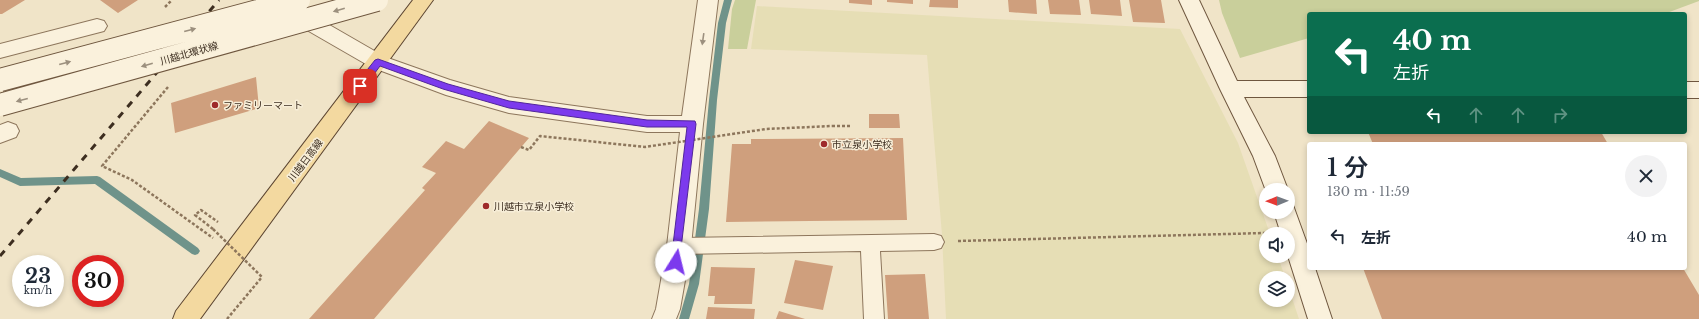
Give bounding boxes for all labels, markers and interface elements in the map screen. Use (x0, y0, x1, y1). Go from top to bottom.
one-way arrow (333, 8, 346, 14)
text: 40 m (1393, 23, 1471, 58)
one-way arrow (185, 27, 197, 33)
icon: left (1327, 28, 1379, 80)
one-way arrow (700, 33, 706, 45)
street label: 川越北環状線 (159, 39, 220, 68)
one-way arrow (59, 60, 71, 66)
one-way arrow (141, 62, 153, 68)
text: 左折 (1393, 62, 1429, 84)
pin (343, 69, 377, 103)
icon: arrive (349, 75, 371, 97)
one-way arrow (15, 97, 28, 103)
place label: ファミリーマート (223, 99, 303, 112)
marker: ファミリーマート (210, 100, 220, 110)
icon: left (1423, 104, 1445, 126)
icon: ahead (1465, 104, 1487, 126)
icon: ahead (1507, 104, 1529, 126)
icon: right (1549, 104, 1571, 126)
street label: 川越日高線 (285, 136, 326, 184)
place label: 市立泉小学校 (832, 138, 892, 151)
marker: 市立泉小学校 (819, 139, 829, 149)
text: 1 分 (1327, 153, 1368, 182)
button: close (1625, 155, 1667, 197)
north arrow (1259, 183, 1295, 219)
map controls (1259, 183, 1295, 307)
text: 130 m · 11:59 (1327, 183, 1410, 200)
place label: 川越市立泉小学校 (494, 200, 574, 213)
marker: 川越市立泉小学校 (481, 201, 491, 211)
icon: left (1327, 225, 1349, 247)
button: sound (1259, 227, 1295, 263)
text: 40 m (1627, 227, 1667, 246)
text: 左折 (1361, 228, 1391, 247)
position arrow (655, 241, 697, 283)
speed limit sign: 30 (72, 255, 124, 307)
text: 23 (25, 264, 51, 288)
button: layers (1259, 271, 1295, 307)
text: km/h (24, 284, 52, 297)

